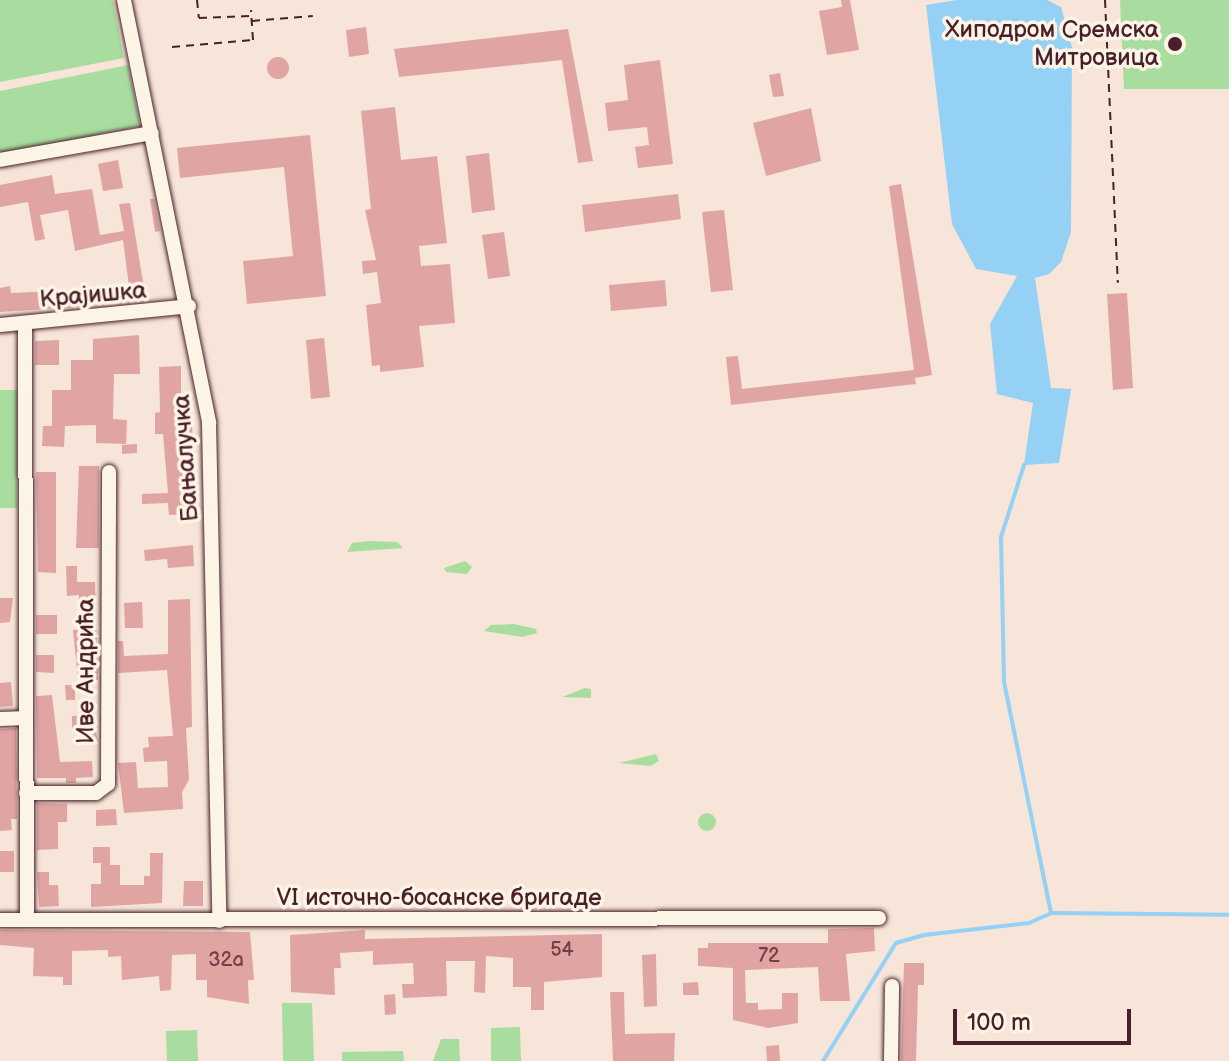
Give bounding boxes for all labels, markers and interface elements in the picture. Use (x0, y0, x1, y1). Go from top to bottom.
place label: Хиподром Сремска Митровица (945, 16, 1159, 72)
marker: Хиподром Сремска Митровица (1166, 35, 1184, 53)
street label: Крајишка (38, 276, 148, 314)
street label: Бањалучка (167, 393, 205, 523)
street label: Иве Андрића (72, 598, 100, 744)
street label: VI источно-босанске бригаде (276, 884, 602, 912)
house number: 54 (550, 938, 574, 962)
house number: 72 (758, 944, 780, 968)
house number: 32a (208, 948, 244, 972)
scale bar (957, 993, 1135, 1043)
text: 100 m (967, 1008, 1031, 1037)

